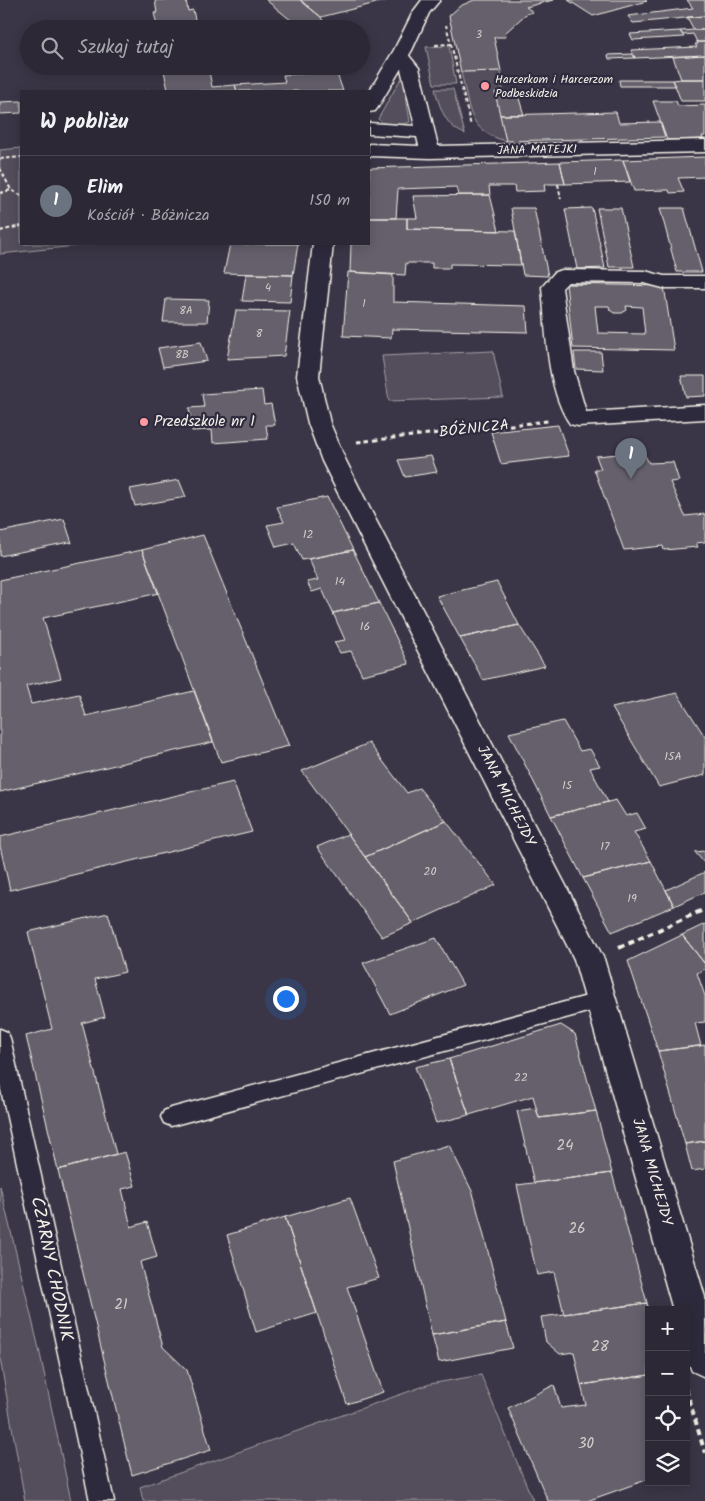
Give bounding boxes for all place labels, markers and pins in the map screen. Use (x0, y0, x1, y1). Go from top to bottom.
place label: Harcerkom i Harcerzom Podbeskidzia (495, 70, 614, 103)
marker: Harcerkom i Harcerzom Podbeskidzia (479, 80, 491, 92)
place label: Przedszkole nr 1 (154, 410, 255, 434)
marker: Przedszkole nr 1 (138, 416, 150, 428)
pin: 1 (615, 438, 647, 479)

